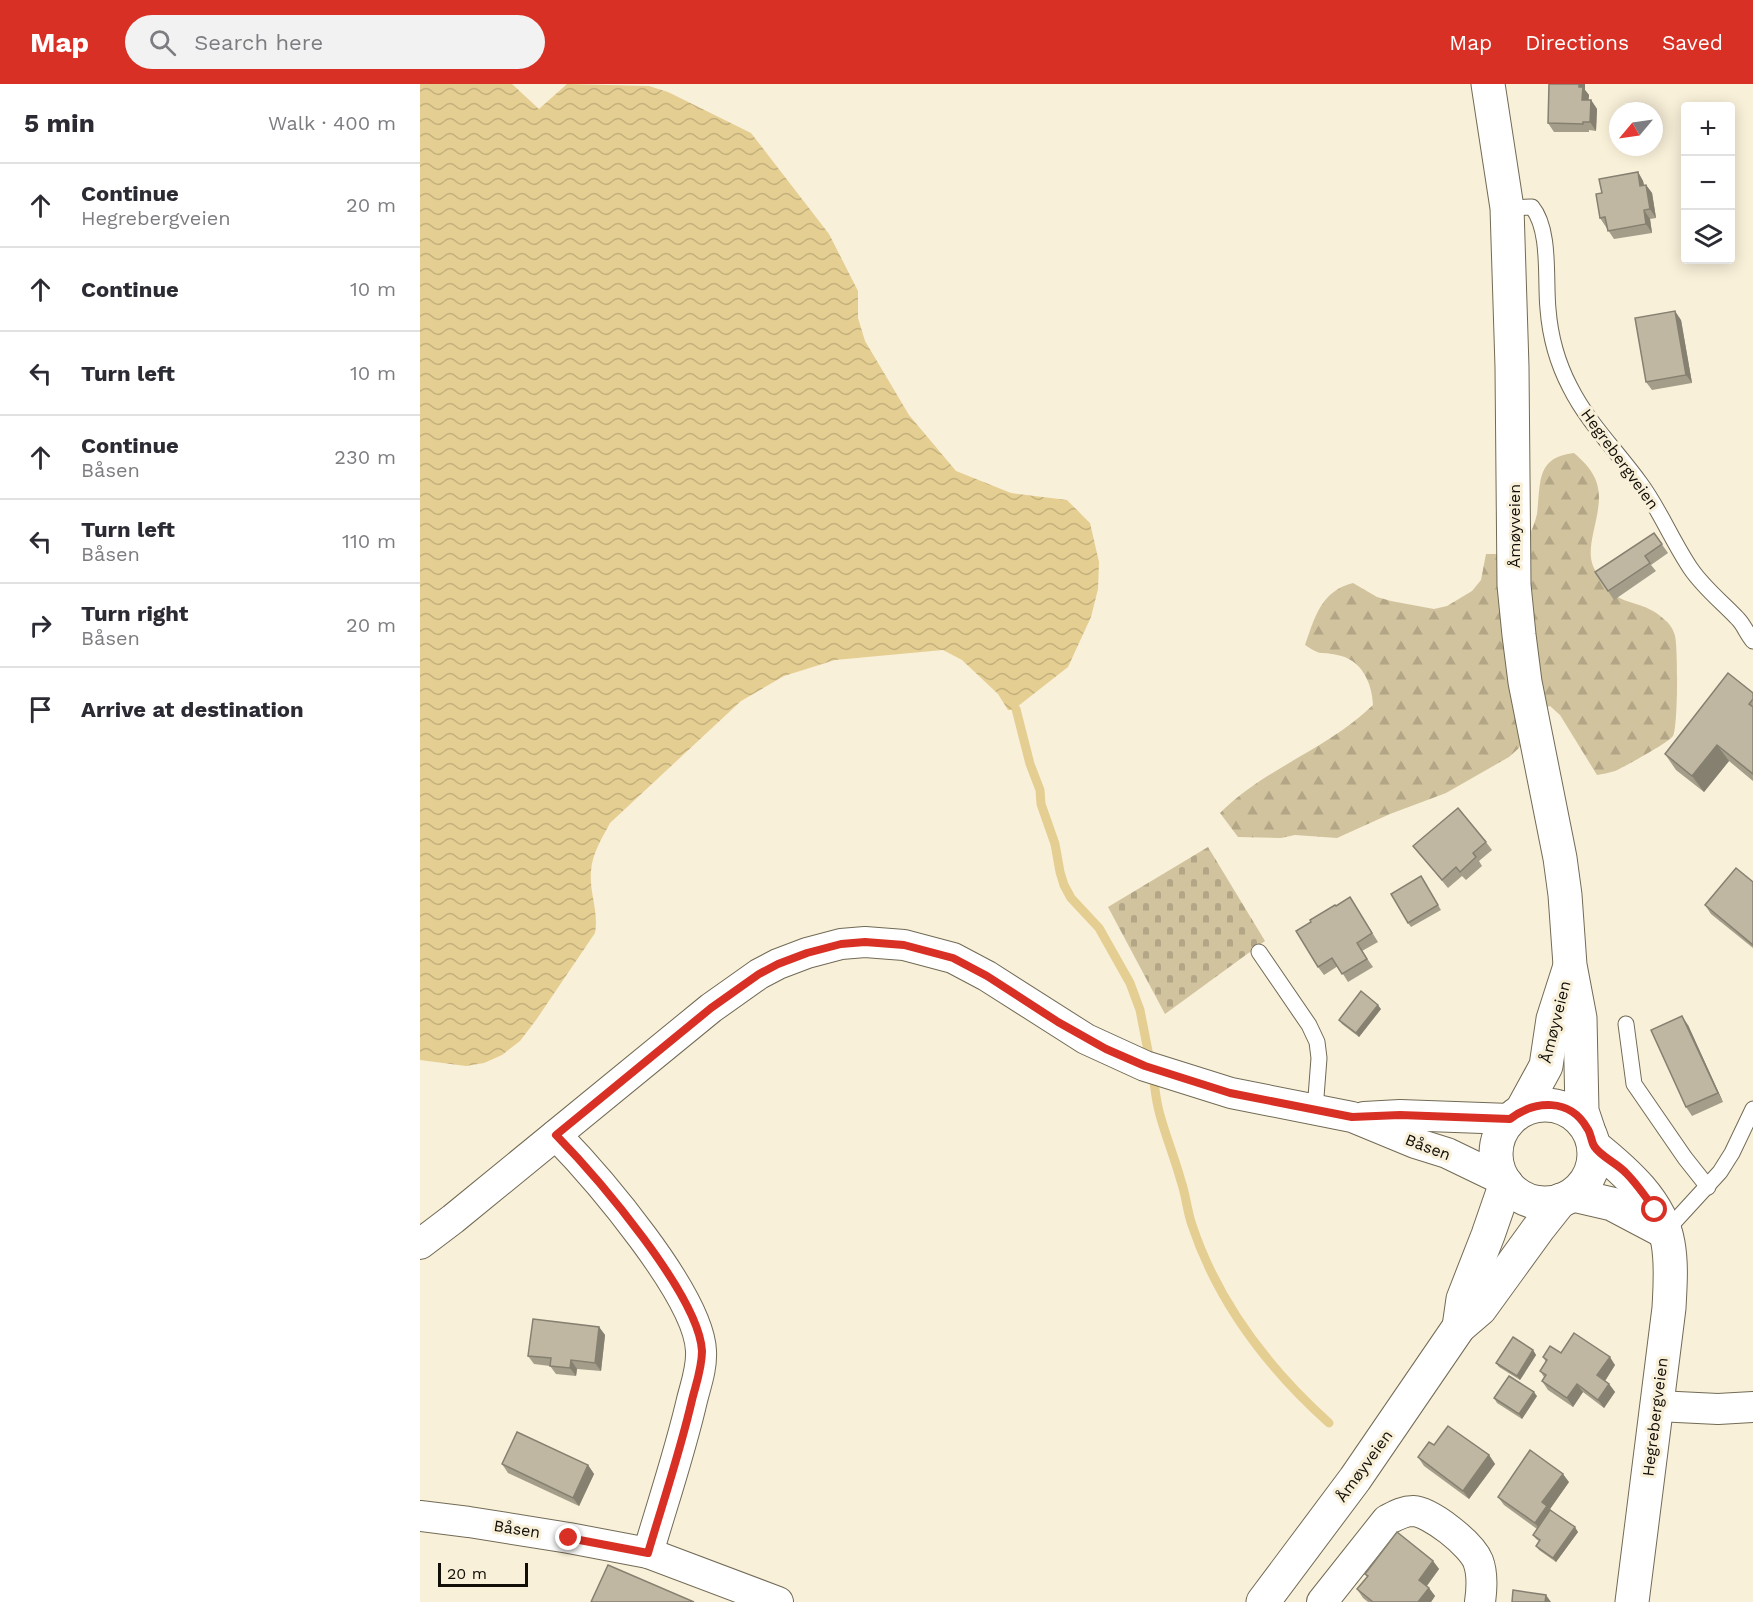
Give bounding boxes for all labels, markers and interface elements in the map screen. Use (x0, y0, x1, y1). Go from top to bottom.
search box (125, 15, 545, 69)
text: Map (30, 26, 89, 59)
icon: search (146, 26, 179, 59)
text: Search here (194, 30, 323, 55)
text: Map (1449, 30, 1492, 55)
text: Directions (1525, 30, 1629, 55)
text: Saved (1662, 30, 1723, 55)
north arrow (1609, 102, 1663, 156)
map controls (1681, 102, 1735, 264)
button: + (1681, 102, 1735, 156)
text: 5 min (24, 108, 95, 138)
text: Walk · 400 m (268, 111, 396, 135)
button: − (1681, 156, 1735, 210)
text: Continue (81, 181, 179, 206)
icon: ahead (24, 189, 57, 222)
text: 20 m (346, 193, 396, 217)
text: Hegrebergveien (81, 206, 231, 230)
button: layers (1681, 210, 1735, 264)
icon: ahead (24, 273, 57, 306)
text: Continue (81, 277, 179, 302)
text: 10 m (350, 277, 396, 301)
icon: left (24, 357, 57, 390)
text: Turn left (81, 361, 175, 386)
text: 10 m (350, 361, 396, 385)
street label: Hegrebergveien (1577, 405, 1663, 513)
text: Continue (81, 433, 179, 458)
icon: ahead (24, 441, 57, 474)
text: 230 m (334, 445, 396, 469)
text: Båsen (81, 458, 140, 482)
street label: Åmøyveien (1505, 484, 1524, 568)
text: Turn left (81, 517, 175, 542)
icon: left (24, 525, 57, 558)
text: 110 m (342, 529, 396, 553)
text: Båsen (81, 542, 140, 566)
text: Turn right (81, 601, 188, 626)
icon: right (24, 609, 57, 642)
text: 20 m (346, 613, 396, 637)
text: Båsen (81, 626, 140, 650)
icon: arrive (24, 693, 57, 726)
text: Arrive at destination (81, 697, 304, 722)
street label: Åmøyveien (1536, 979, 1574, 1065)
street label: Båsen (1403, 1130, 1453, 1164)
route start (1641, 1196, 1667, 1222)
street label: Hegrebergveien (1638, 1356, 1672, 1478)
street label: Åmøyveien (1332, 1426, 1396, 1506)
street label: Båsen (492, 1516, 542, 1542)
route end (555, 1524, 581, 1550)
scale bar (438, 1560, 528, 1588)
text: 20 m (447, 1564, 487, 1583)

